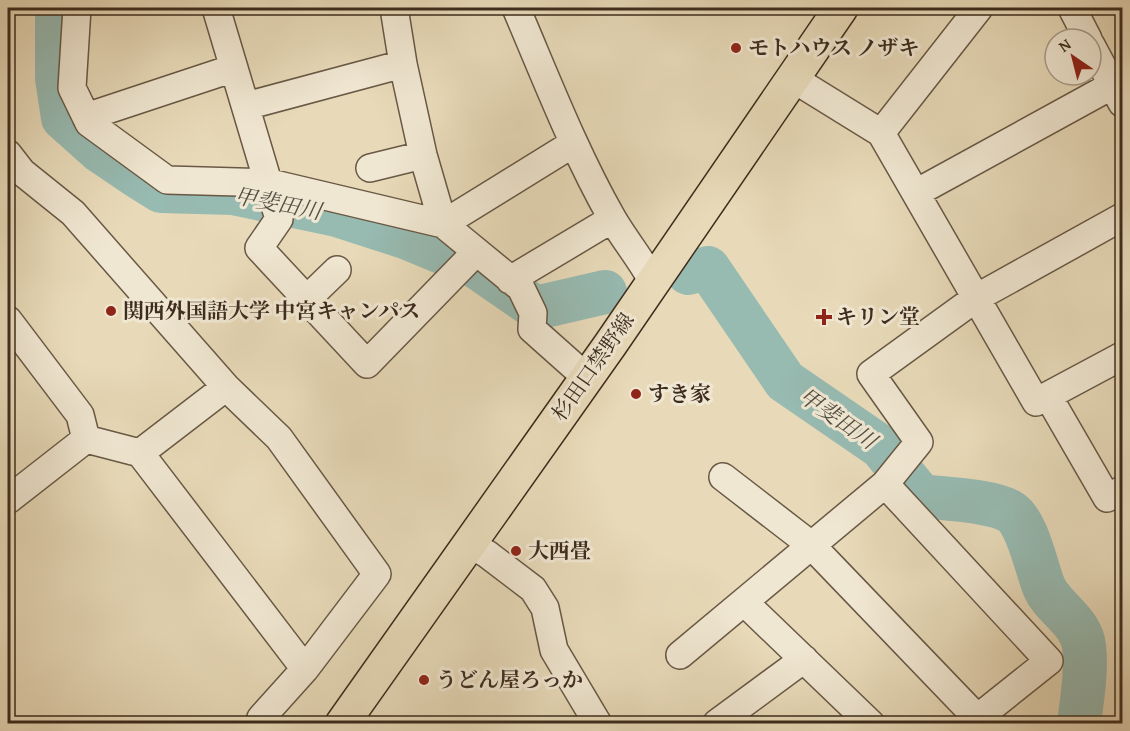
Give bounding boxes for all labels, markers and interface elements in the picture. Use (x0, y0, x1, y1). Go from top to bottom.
north arrow (1043, 27, 1103, 87)
place label: モトハウス ノザキ (748, 32, 920, 63)
text: N (1053, 32, 1076, 58)
marker: モトハウス ノザキ (729, 41, 743, 55)
water label: 甲斐田川 (232, 179, 326, 227)
place label: 関西外国語大学 中宮キャンパス (123, 295, 420, 326)
place label: キリン堂 (836, 301, 920, 332)
marker: 関西外国語大学 中宮キャンパス (104, 304, 118, 318)
street label: 杉田口禁野線 (544, 306, 641, 427)
marker: キリン堂 (817, 310, 831, 324)
place label: すき家 (648, 378, 711, 409)
water label: 甲斐田川 (793, 380, 885, 457)
marker: すき家 (629, 387, 643, 401)
place label: 大西畳 (528, 535, 591, 566)
marker: 大西畳 (509, 544, 523, 558)
place label: うどん屋ろっか (436, 664, 583, 695)
marker: うどん屋ろっか (417, 673, 431, 687)

